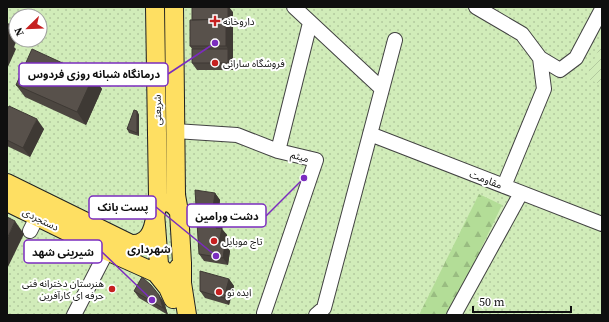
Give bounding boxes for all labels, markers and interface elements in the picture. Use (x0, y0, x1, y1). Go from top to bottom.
north arrow (8, 8, 48, 48)
place label: داروخانه (223, 15, 255, 28)
marker: داروخانه (210, 16, 220, 26)
text: N (11, 25, 28, 38)
place label: فروشگاه سارانی (223, 57, 285, 70)
marker: فروشگاه سارانی (210, 58, 220, 68)
callout: درمانگاه شبانه روزی فردوس (19, 63, 168, 86)
text: درمانگاه شبانه روزی فردوس (28, 67, 160, 82)
street label: شریعتی (151, 94, 164, 126)
street label: میثم (289, 148, 310, 166)
street label: مقاومت (468, 167, 504, 192)
callout: پست بانک (89, 196, 156, 219)
text: پست بانک (97, 200, 149, 215)
callout: دشت ورامین (187, 204, 266, 227)
street label: دستجردی (21, 205, 61, 234)
text: دشت ورامین (195, 209, 259, 224)
place label: تاج موبایل (222, 235, 263, 249)
marker: تاج موبایل (209, 236, 219, 246)
callout: شیرینی شهد (24, 240, 102, 263)
district label: شهرداری (127, 242, 171, 257)
text: شیرینی شهد (32, 245, 94, 260)
place label: هنرستان دخترانه فنی حرفه ای کارآفرین (22, 277, 104, 302)
marker: هنرستان دخترانه فنی حرفه ای کارآفرین (107, 284, 117, 294)
place label: ایده نو (227, 286, 251, 299)
marker: ایده نو (214, 287, 224, 297)
scale bar (473, 288, 571, 314)
text: 50 m (479, 294, 505, 310)

